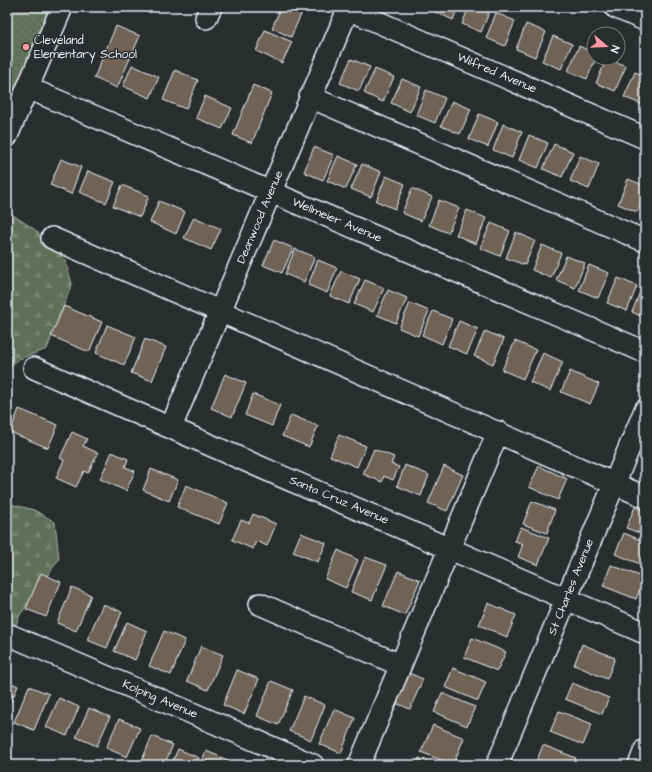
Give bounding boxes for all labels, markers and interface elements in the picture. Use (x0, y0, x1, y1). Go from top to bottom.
north arrow (586, 26, 626, 66)
place label: Cleveland Elementary School (34, 32, 137, 64)
marker: Cleveland Elementary School (21, 42, 31, 52)
text: N (607, 43, 623, 55)
street label: Wilfred Avenue (454, 49, 540, 98)
street label: Deanwood Avenue (233, 167, 287, 266)
street label: Wellmeier Avenue (289, 193, 385, 247)
street label: Santa Cruz Avenue (287, 471, 392, 529)
street label: St Charles Avenue (544, 536, 598, 638)
street label: Kolping Avenue (119, 675, 201, 724)

